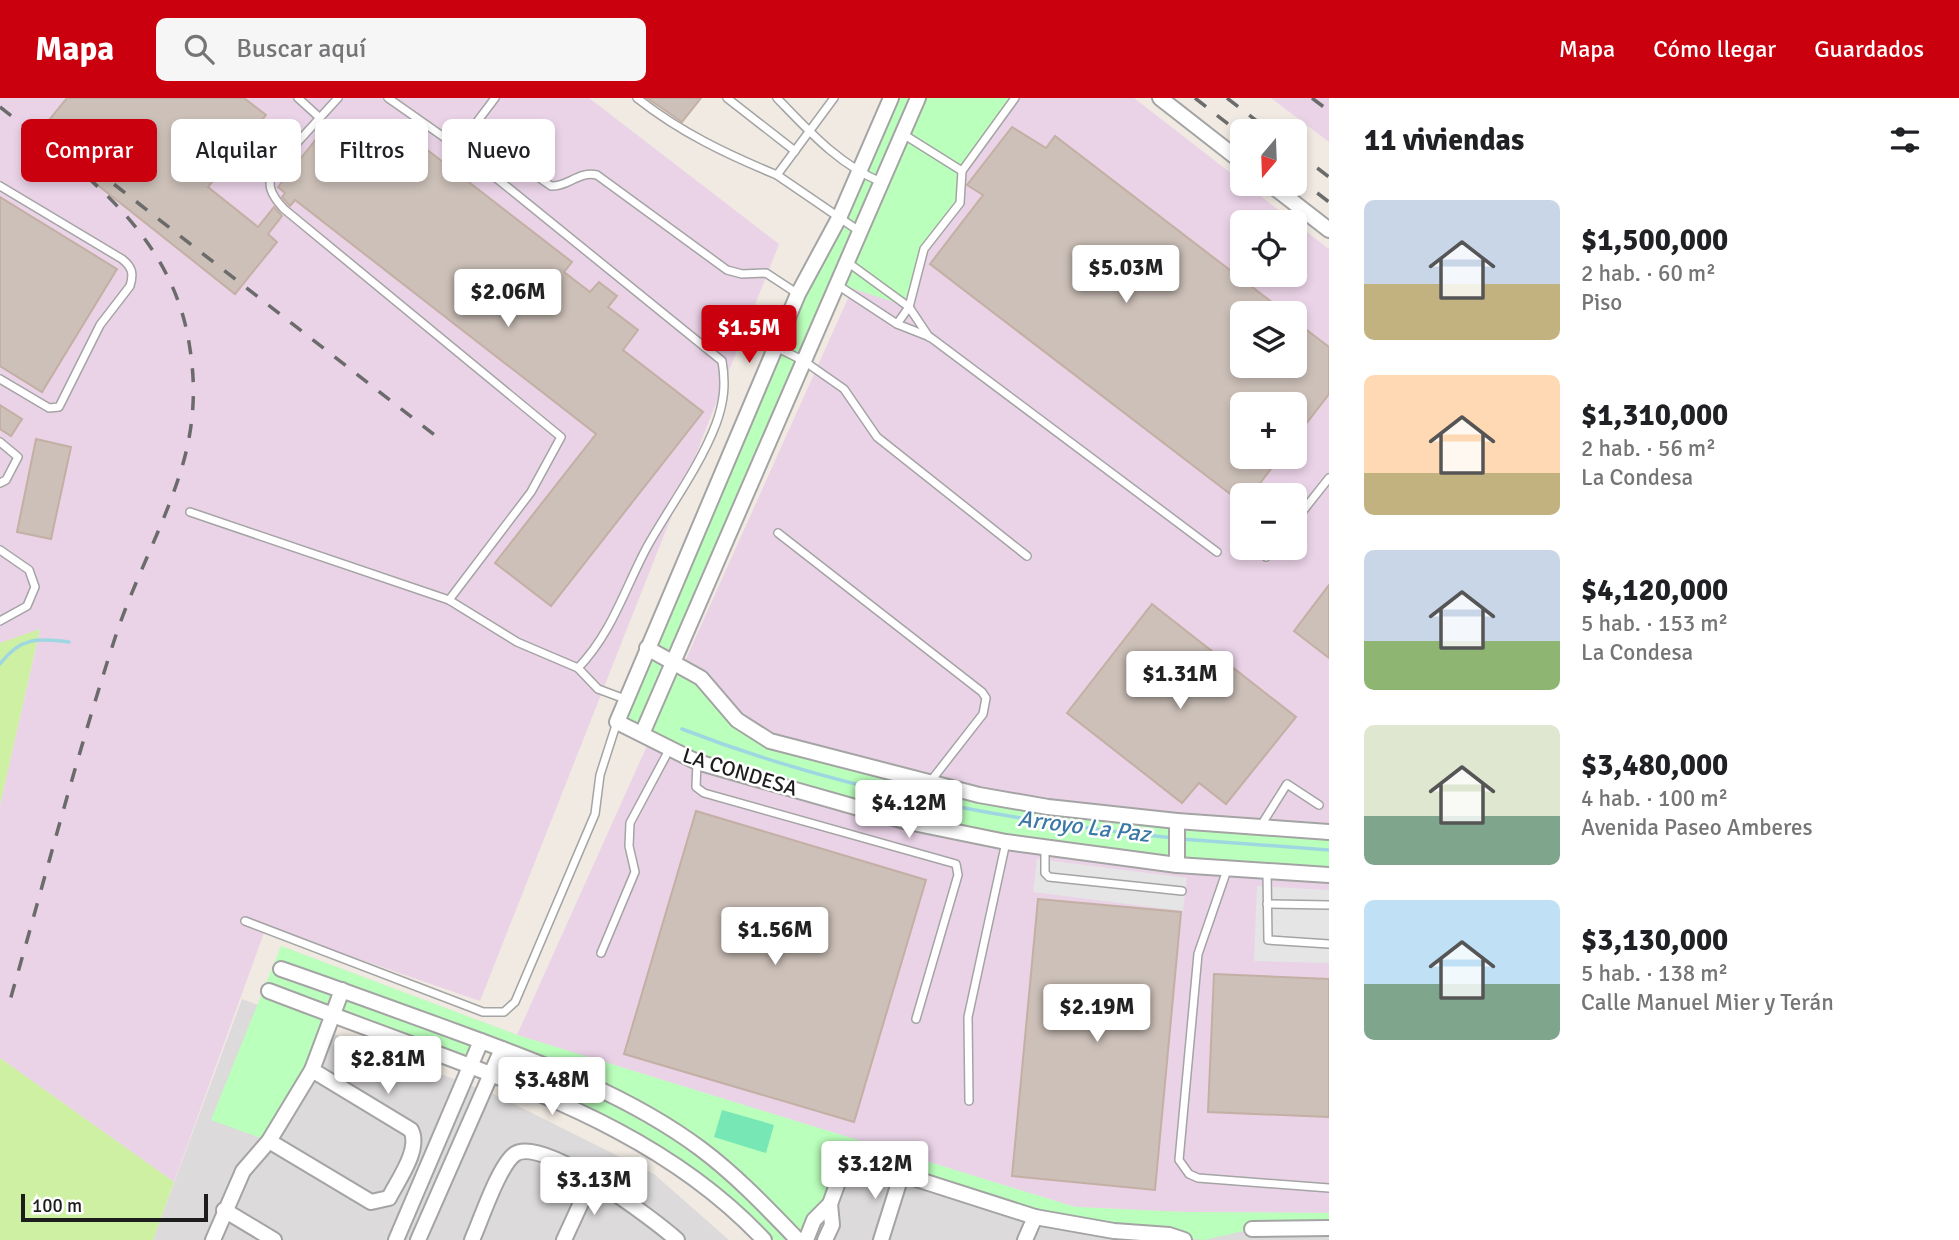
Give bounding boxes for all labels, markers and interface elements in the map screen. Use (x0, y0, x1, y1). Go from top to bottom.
search box (156, 18, 646, 81)
text: Mapa (35, 29, 114, 70)
icon: search (180, 30, 218, 68)
text: Buscar aquí (236, 33, 366, 65)
text: Mapa (1559, 34, 1615, 64)
text: Cómo llegar (1653, 34, 1776, 64)
text: Guardados (1814, 34, 1924, 64)
chip: Comprar (21, 119, 157, 182)
chip: Alquilar (171, 119, 301, 182)
chip: Filtros (315, 119, 428, 182)
chip: Nuevo (442, 119, 555, 182)
north arrow (1230, 119, 1307, 196)
map controls (1230, 119, 1307, 560)
icon: filters (1886, 121, 1924, 159)
text: 11 viviendas (1364, 122, 1524, 159)
button: locate (1230, 210, 1307, 287)
text: $1,500,000 (1581, 222, 1728, 259)
icon: home (1420, 228, 1504, 312)
pin: $5.03M (1069, 246, 1183, 305)
text: $5.03M (1088, 253, 1164, 282)
text: 2 hab. · 60 m² (1581, 259, 1716, 288)
pin: $2.06M (451, 270, 565, 329)
text: $2.06M (470, 277, 546, 306)
text: Piso (1581, 288, 1622, 317)
button: layers (1230, 301, 1307, 378)
pin: $1.5M (700, 306, 798, 365)
text: $1.5M (717, 313, 781, 342)
button: + (1230, 392, 1307, 469)
text: $1,310,000 (1581, 397, 1728, 434)
icon: home (1420, 403, 1504, 487)
text: 2 hab. · 56 m² (1581, 434, 1716, 463)
text: La Condesa (1581, 463, 1693, 492)
button: − (1230, 483, 1307, 560)
text: $4,120,000 (1581, 572, 1728, 609)
icon: home (1420, 578, 1504, 662)
text: 5 hab. · 153 m² (1581, 609, 1728, 638)
text: La Condesa (1581, 638, 1693, 667)
pin: $1.31M (1123, 652, 1237, 711)
text: $1.31M (1142, 659, 1218, 688)
street label: LA CONDESA (679, 742, 801, 802)
text: $3,480,000 (1581, 747, 1728, 784)
icon: home (1420, 753, 1504, 837)
pin: $4.12M (852, 780, 966, 840)
text: 4 hab. · 100 m² (1581, 784, 1728, 813)
text: $4.12M (871, 788, 947, 817)
water label: Arroyo La Paz (1016, 804, 1153, 849)
text: Avenida Paseo Amberes (1581, 813, 1813, 842)
pin: $1.56M (718, 908, 832, 967)
text: $1.56M (737, 915, 813, 944)
text: $3,130,000 (1581, 922, 1728, 959)
icon: home (1420, 928, 1504, 1012)
text: 5 hab. · 138 m² (1581, 959, 1728, 988)
pin: $2.19M (1040, 984, 1154, 1044)
text: Calle Manuel Mier y Terán (1581, 988, 1834, 1017)
text: $2.19M (1059, 992, 1135, 1021)
pin: $2.81M (331, 1037, 445, 1096)
text: $2.81M (350, 1044, 426, 1073)
pin: $3.48M (495, 1058, 609, 1117)
text: $3.48M (514, 1065, 590, 1094)
pin: $3.12M (818, 1142, 932, 1201)
text: $3.12M (837, 1149, 913, 1178)
pin: $3.13M (537, 1158, 651, 1217)
text: $3.13M (556, 1165, 632, 1194)
scale bar (21, 1191, 208, 1223)
text: 100 m (32, 1194, 82, 1218)

